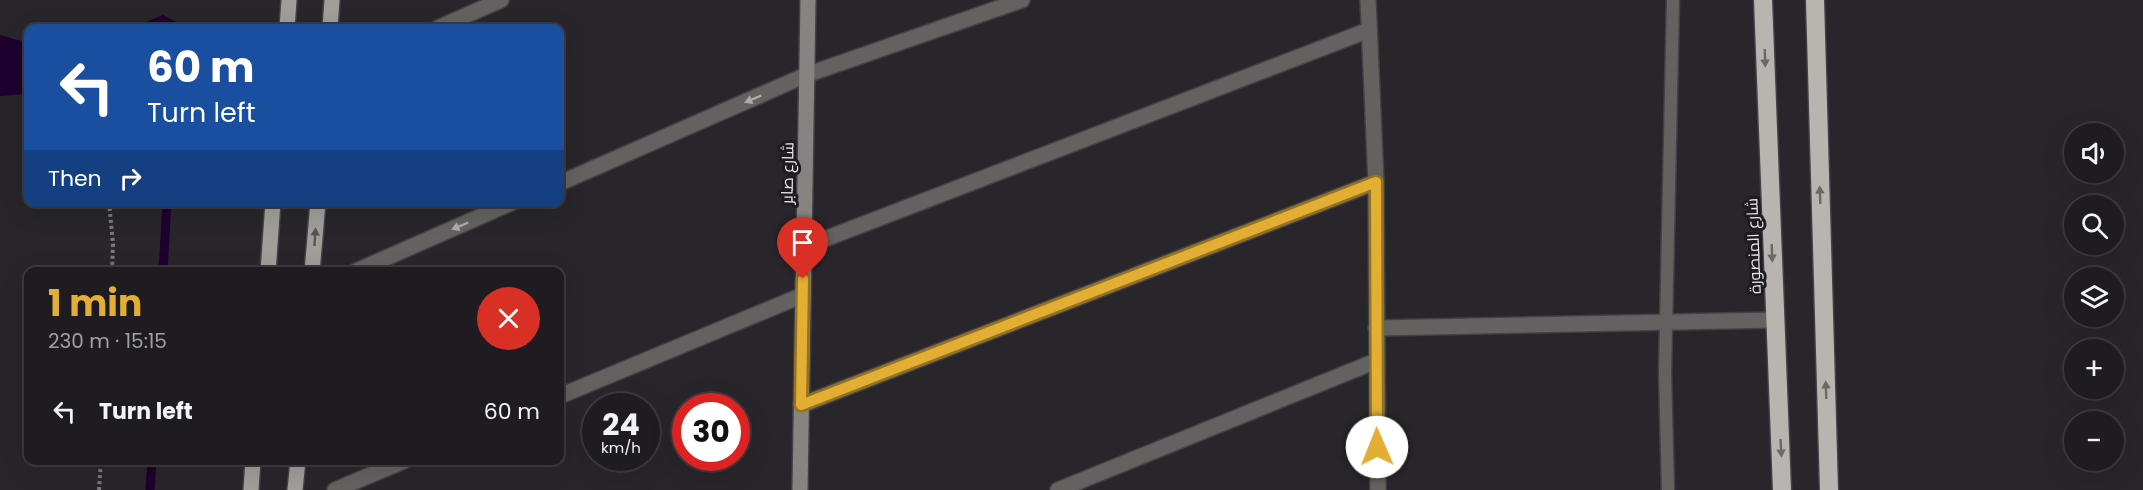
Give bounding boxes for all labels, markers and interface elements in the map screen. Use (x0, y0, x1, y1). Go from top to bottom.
text: 60 m (147, 38, 255, 97)
icon: left (48, 48, 126, 126)
one-way arrow (1761, 49, 1770, 68)
text: Turn left (147, 94, 256, 131)
one-way arrow (743, 94, 761, 104)
map controls (2064, 123, 2124, 471)
button: sound (2064, 123, 2124, 183)
street label: شارع صابر (775, 142, 800, 205)
icon: right (114, 162, 147, 195)
text: Then (48, 163, 102, 194)
one-way arrow (1816, 185, 1825, 204)
button: search (2064, 195, 2124, 255)
street label: شارع المنصورة (1740, 198, 1767, 294)
pin (777, 217, 828, 279)
one-way arrow (450, 221, 468, 231)
icon: arrive (786, 226, 819, 259)
one-way arrow (310, 227, 320, 246)
one-way arrow (1768, 244, 1777, 263)
button: layers (2064, 267, 2124, 327)
text: 1 min (48, 278, 142, 329)
button: close (477, 287, 540, 350)
text: 230 m · 15:15 (48, 327, 167, 355)
button: + (2064, 339, 2124, 399)
one-way arrow (1821, 380, 1831, 399)
speed limit sign: 30 (672, 393, 750, 471)
icon: left (48, 395, 81, 428)
text: Turn left (99, 396, 193, 427)
text: 60 m (484, 396, 540, 427)
text: 24 (602, 403, 640, 446)
button: − (2064, 411, 2124, 471)
position arrow (1345, 415, 1409, 479)
text: km/h (601, 437, 641, 458)
one-way arrow (1776, 439, 1785, 458)

